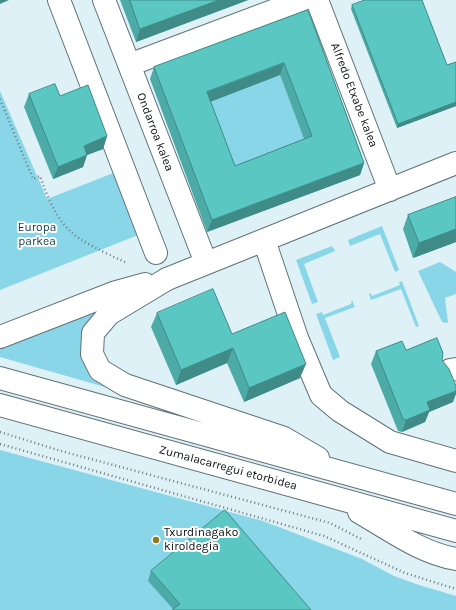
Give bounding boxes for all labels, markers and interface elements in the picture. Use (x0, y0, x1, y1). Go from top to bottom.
street label: Alfredo Etxabe kalea (327, 41, 381, 149)
street label: Ondarroa kalea (133, 91, 177, 173)
park label: Europa parkea (18, 221, 56, 249)
street label: Zumalacarregui etorbidea (157, 443, 299, 493)
place label: Txurdinagako kiroldegia (164, 526, 238, 554)
marker: Txurdinagako kiroldegia (151, 535, 161, 545)

